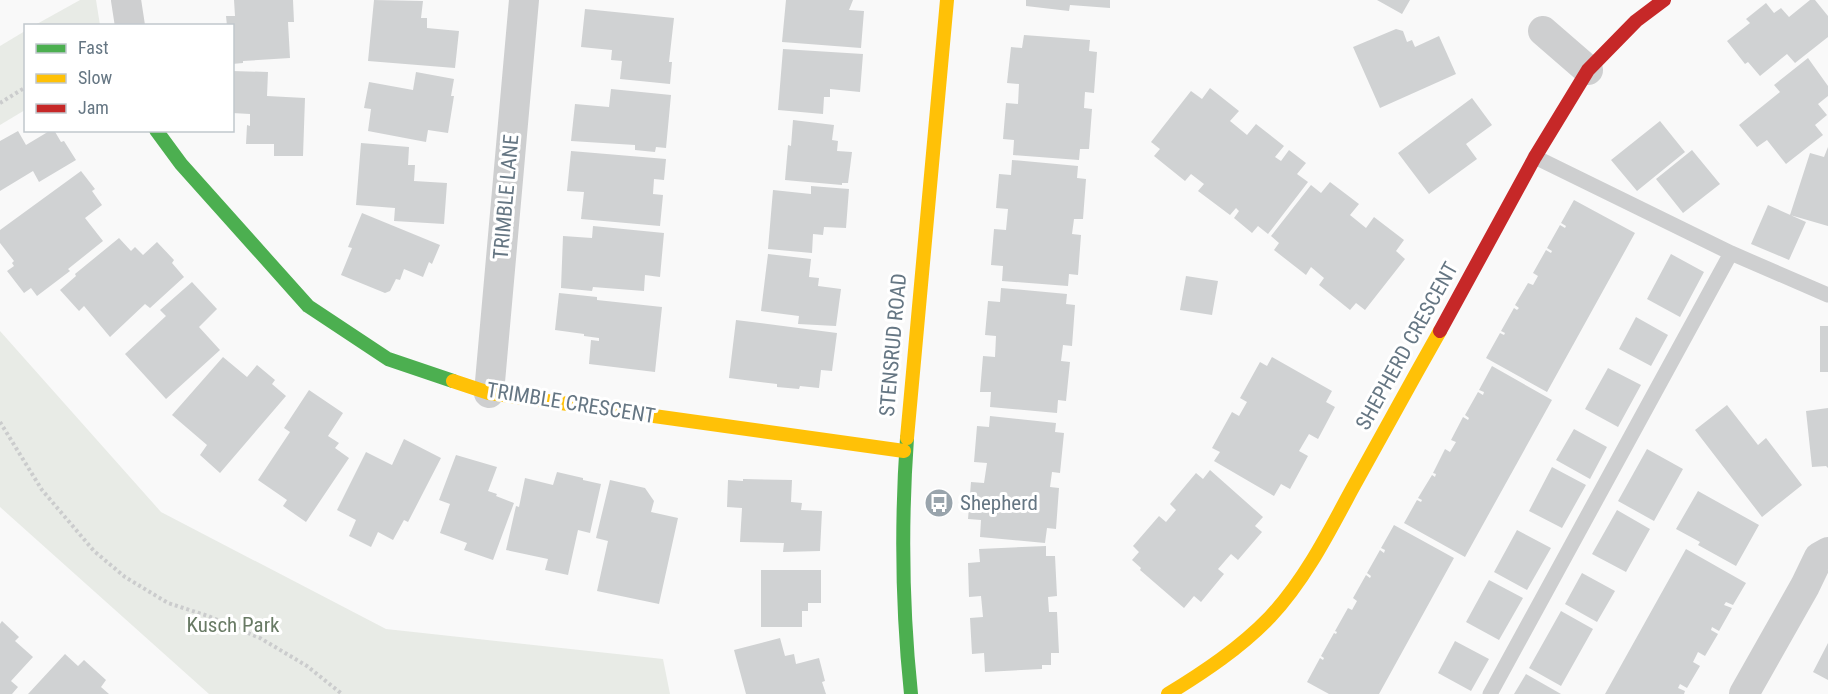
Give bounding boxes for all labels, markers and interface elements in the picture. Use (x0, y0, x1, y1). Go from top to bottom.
legend (24, 24, 234, 132)
text: Fast (78, 37, 109, 58)
text: Slow (78, 67, 113, 88)
text: Jam (78, 97, 109, 118)
street label: TRIMBLE LANE (489, 133, 523, 261)
street label: SHEPHERD CRESCENT (1351, 258, 1463, 434)
street label: STENSRUD ROAD (875, 272, 911, 418)
street label: TRIMBLE CRESCENT (485, 378, 657, 428)
bus stop icon: Shepherd (923, 487, 955, 519)
place label: Shepherd (960, 491, 1038, 515)
park label: Kusch Park (186, 613, 280, 637)

